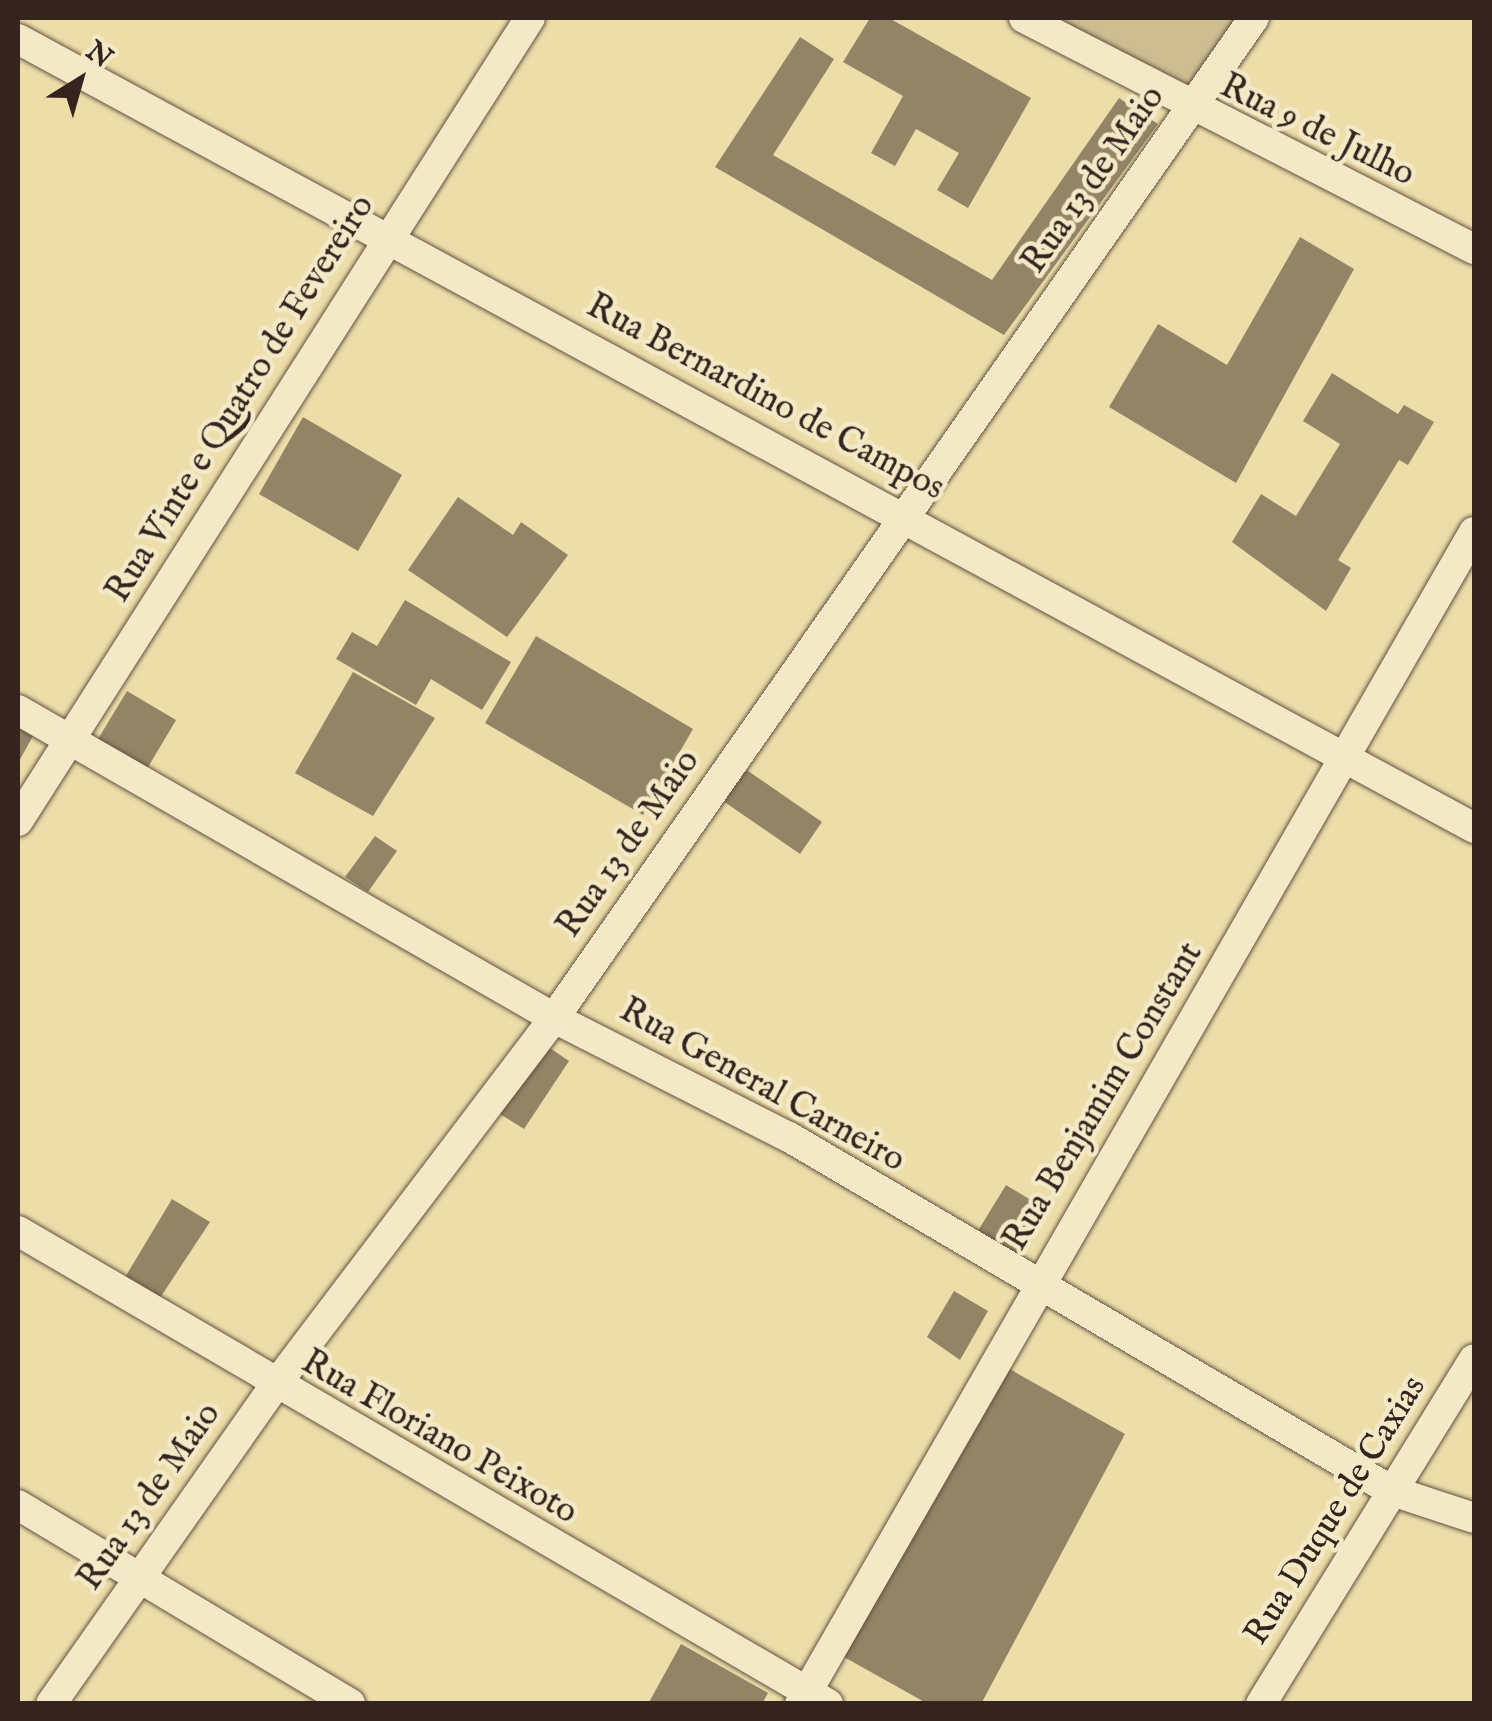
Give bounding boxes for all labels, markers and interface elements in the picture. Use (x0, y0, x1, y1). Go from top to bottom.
north arrow (30, 30, 130, 130)
text: N (78, 34, 119, 77)
street label: Rua 9 de Julho (1213, 66, 1421, 196)
street label: Rua 13 de Maio (1014, 78, 1174, 282)
street label: Rua Vinte e Quatro de Fevereiro (98, 187, 384, 611)
street label: Rua Bernardino de Campos (579, 286, 951, 510)
street label: Rua 13 de Maio (549, 742, 709, 946)
street label: Rua Benjamim Constant (995, 935, 1213, 1259)
street label: Rua General Carneiro (612, 990, 912, 1182)
street label: Rua Floriano Peixoto (294, 1342, 584, 1534)
street label: Rua Duque de Caxias (1236, 1369, 1436, 1653)
street label: Rua 13 de Maio (70, 1395, 230, 1599)

